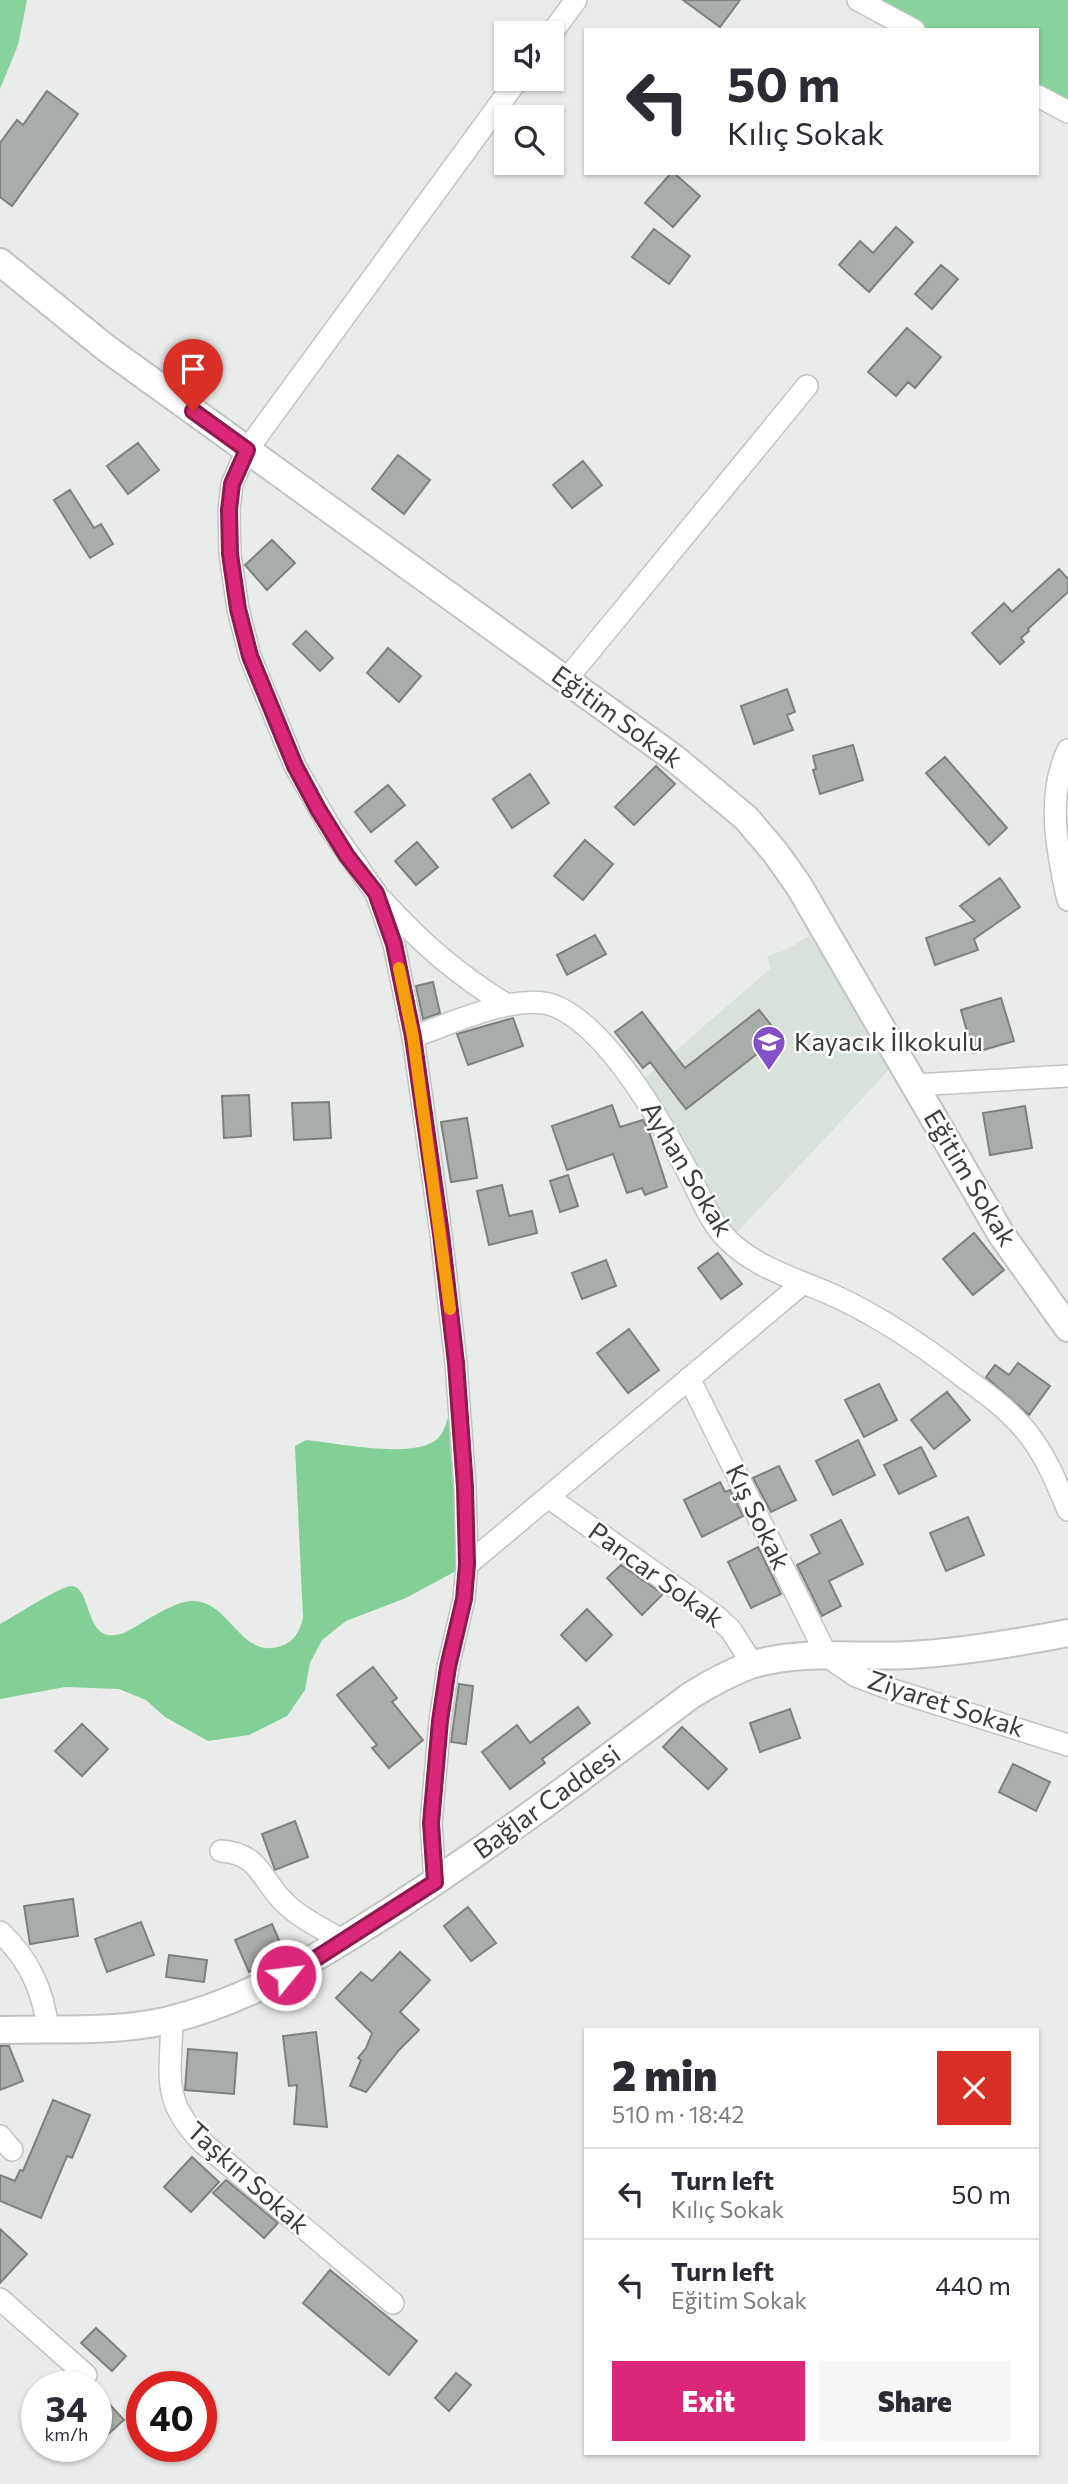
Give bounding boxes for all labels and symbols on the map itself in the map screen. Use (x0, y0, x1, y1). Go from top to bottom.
pin (163, 339, 223, 411)
street label: Eğitim Sokak (547, 658, 689, 774)
school or university icon: Kayacık İlkokulu (750, 1023, 788, 1072)
place label: Kayacık İlkokulu (794, 1025, 983, 1056)
street label: Ayhan Sokak (636, 1095, 741, 1241)
street label: Eğitim Sokak (918, 1103, 1024, 1251)
street label: Kış Sokak (721, 1459, 798, 1574)
street label: Pancar Sokak (583, 1514, 730, 1633)
street label: Ziyaret Sokak (864, 1663, 1029, 1742)
street label: Bağlar Caddesi (467, 1737, 625, 1864)
position arrow (249, 1938, 323, 2012)
street label: Taşkın Sokak (182, 2114, 316, 2240)
speed limit sign: 40 (126, 2371, 217, 2462)

